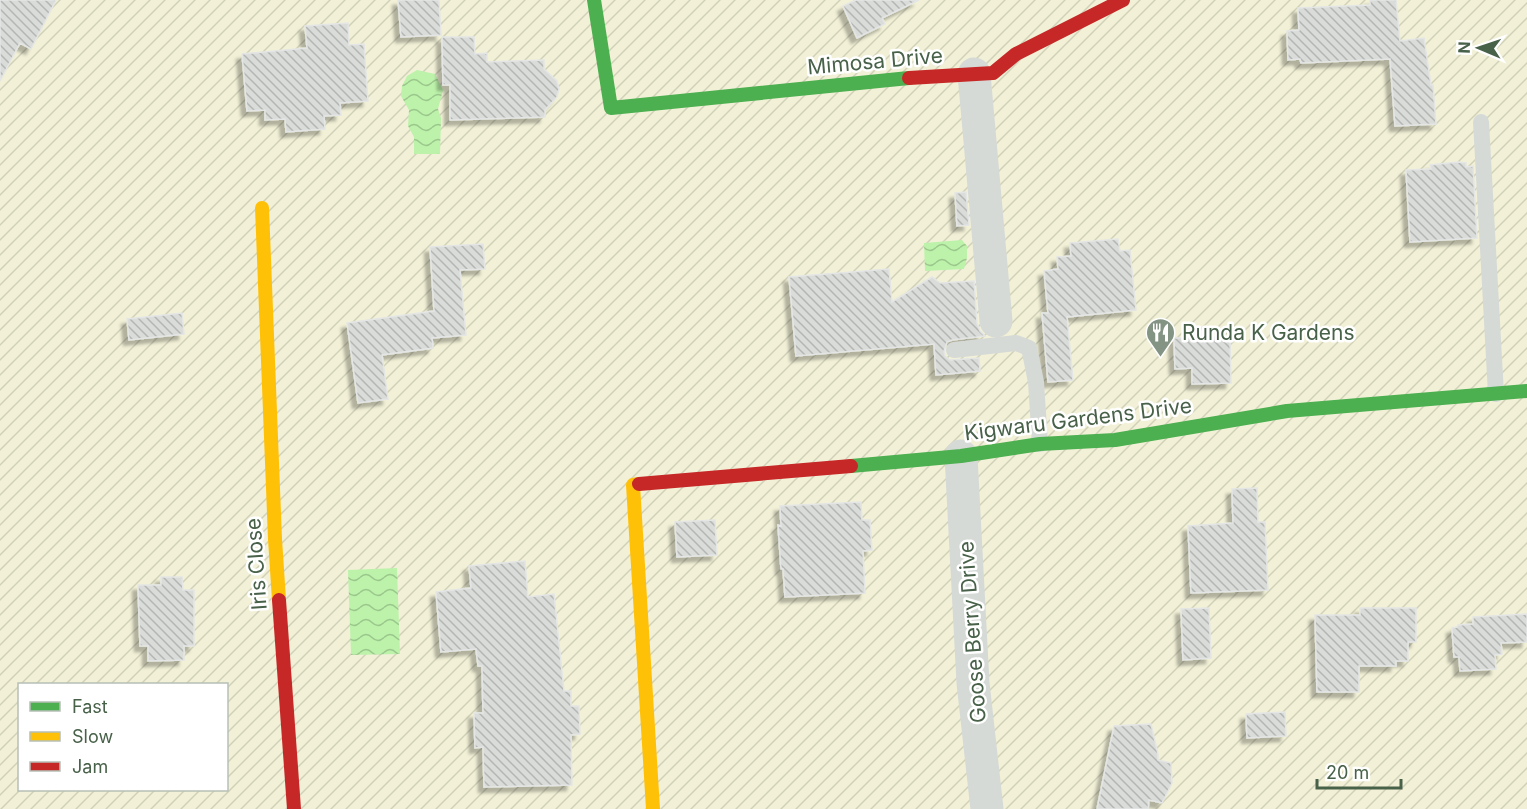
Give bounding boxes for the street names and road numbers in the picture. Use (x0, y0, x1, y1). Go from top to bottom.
street label: Mimosa Drive (806, 43, 944, 79)
street label: Kigwaru Gardens Drive (963, 393, 1193, 445)
street label: Iris Close (240, 517, 272, 611)
street label: Goose Berry Drive (953, 540, 991, 724)

